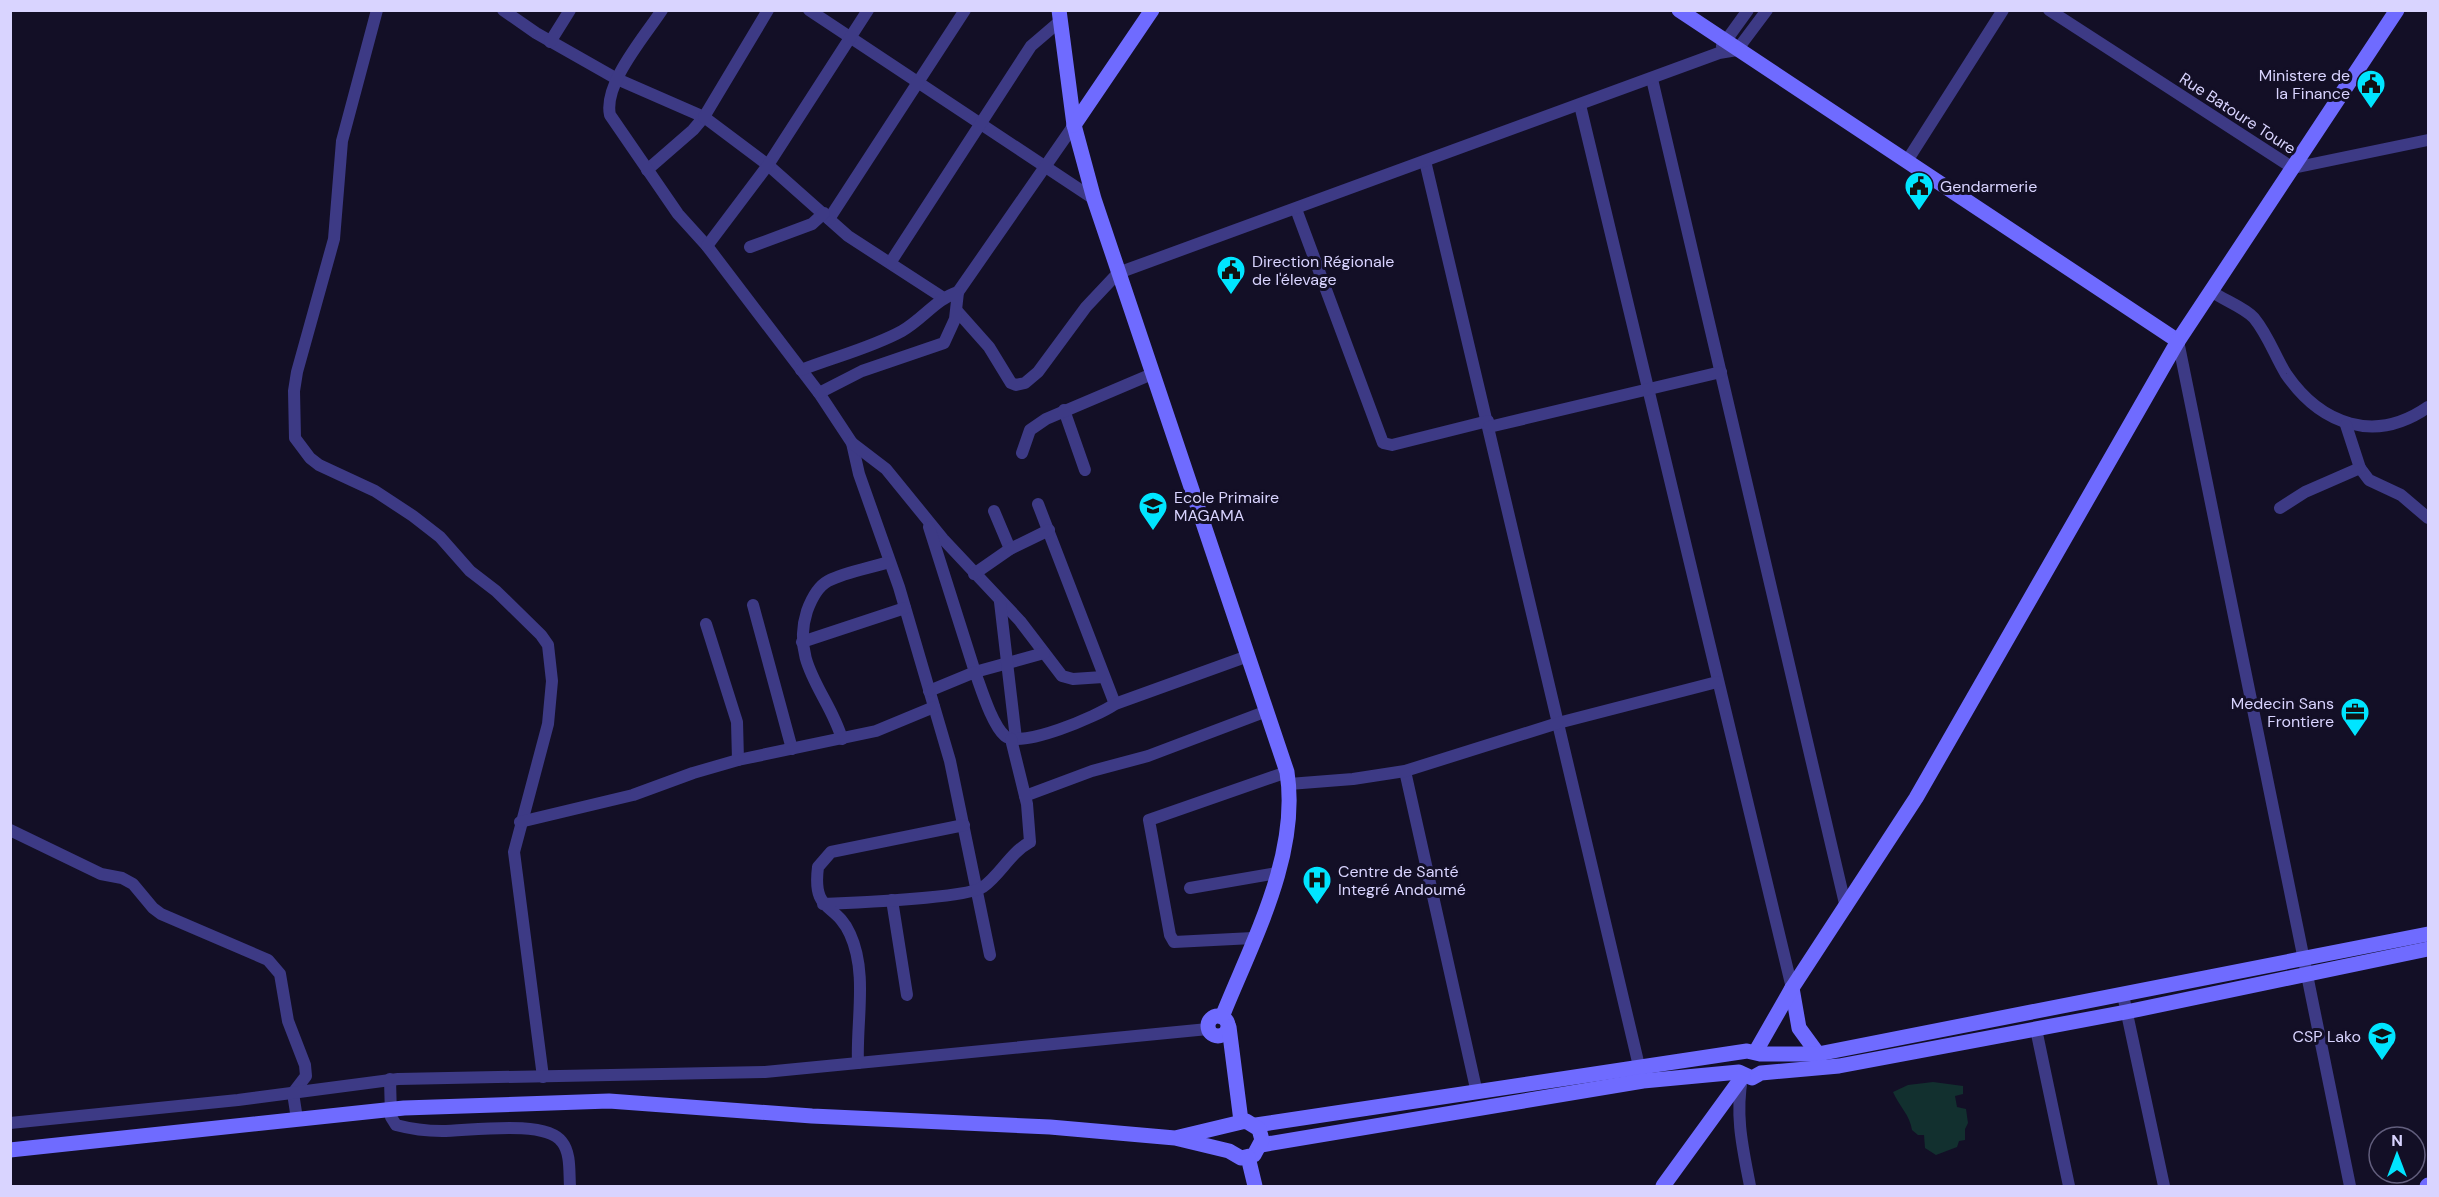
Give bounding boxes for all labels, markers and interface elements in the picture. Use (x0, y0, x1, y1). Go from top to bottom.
place label: Ministere de la Finance (2259, 65, 2350, 104)
street label: Rue Batoure Toure (2176, 68, 2300, 159)
public building icon: Ministere de la Finance (2355, 68, 2387, 110)
public building icon: Gendarmerie (1903, 170, 1935, 212)
place label: Gendarmerie (1940, 176, 2037, 197)
place label: Direction Régionale de l'élevage (1252, 251, 1394, 290)
public building icon: Direction Régionale de l'élevage (1215, 254, 1247, 296)
place label: Ecole Primaire MAGAMA (1174, 487, 1279, 526)
school or university icon: Ecole Primaire MAGAMA (1137, 490, 1169, 532)
place label: Medecin Sans Frontiere (2231, 693, 2334, 732)
office icon: Medecin Sans Frontiere (2339, 696, 2371, 738)
place label: Centre de Santé Integré Andoumé (1338, 861, 1466, 900)
hospital icon: Centre de Santé Integré Andoumé (1301, 864, 1333, 906)
school or university icon: CSP Lako (2366, 1020, 2398, 1062)
place label: CSP Lako (2293, 1026, 2361, 1047)
north arrow (2367, 1125, 2427, 1185)
text: N (2391, 1130, 2403, 1151)

